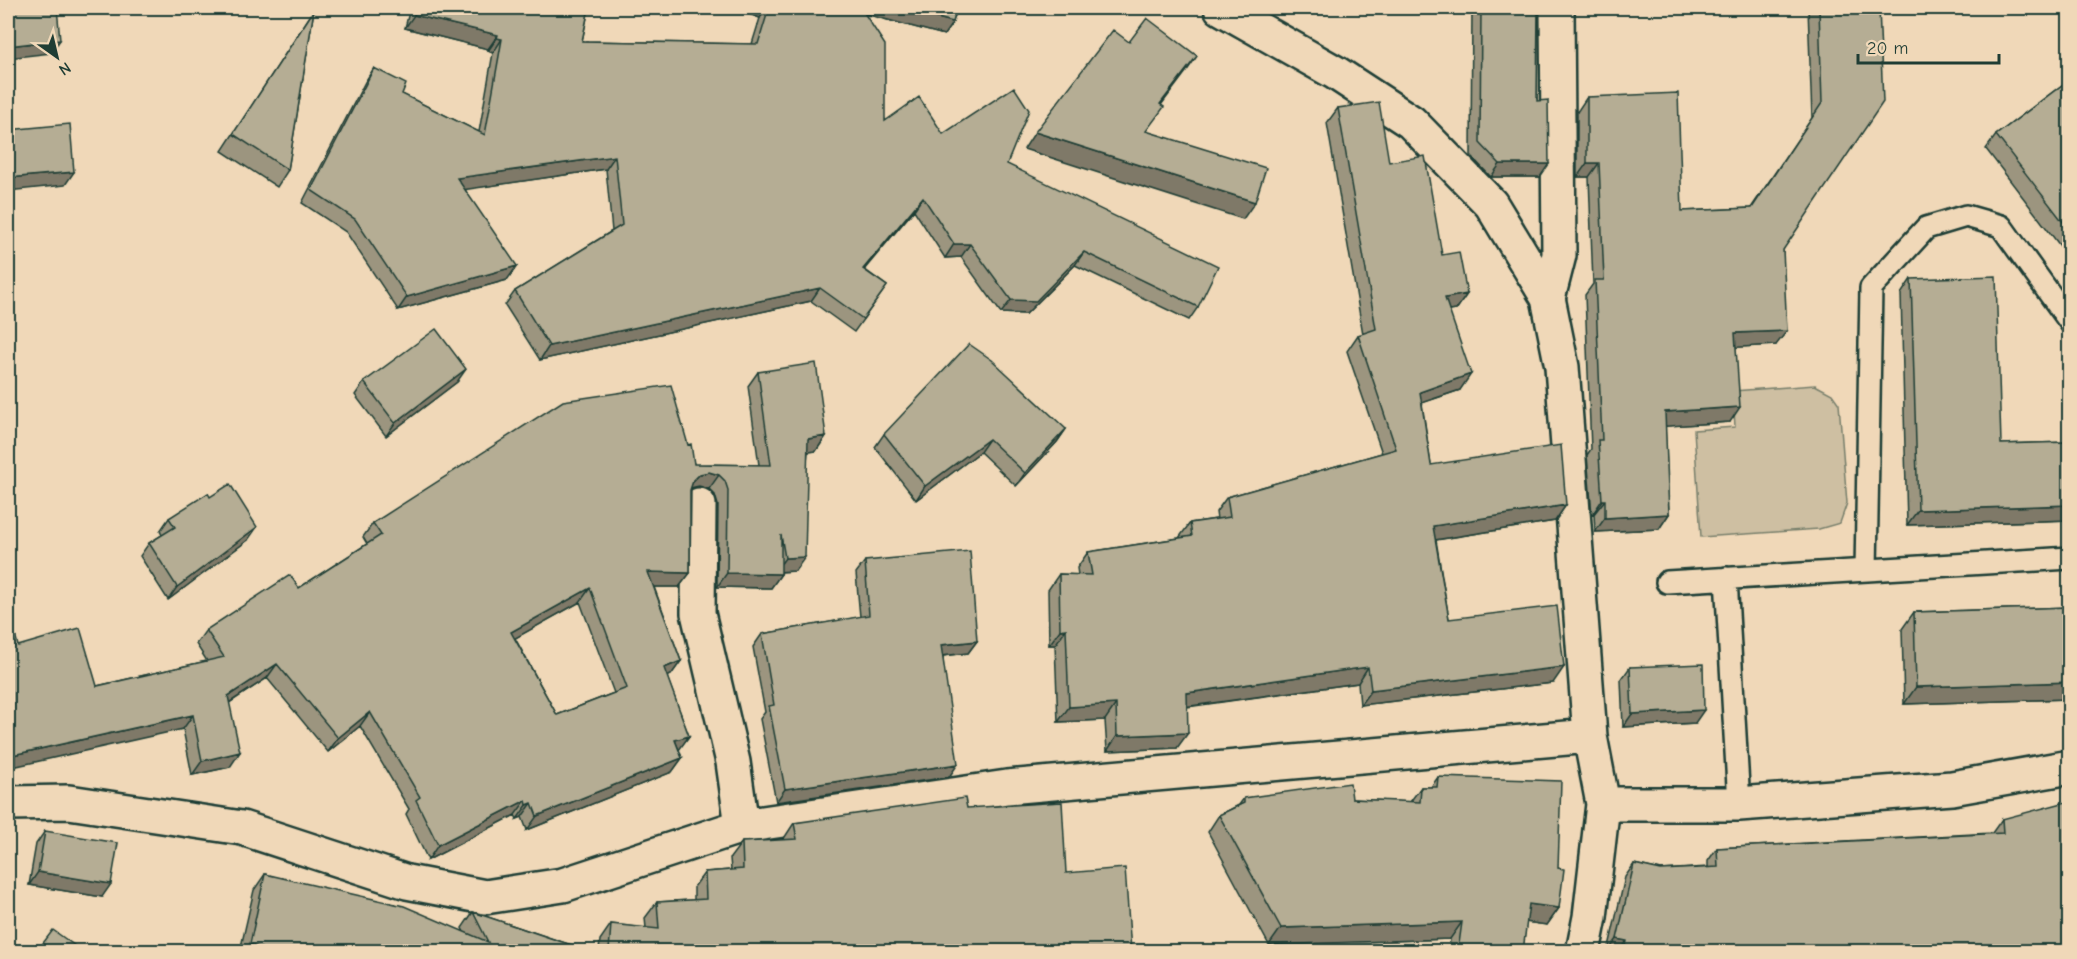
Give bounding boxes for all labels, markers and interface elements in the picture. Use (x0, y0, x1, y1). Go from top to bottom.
north arrow (27, 27, 87, 87)
scale bar (1858, 27, 1999, 65)
text: 20 m (1867, 38, 1908, 59)
text: N (55, 58, 74, 79)

